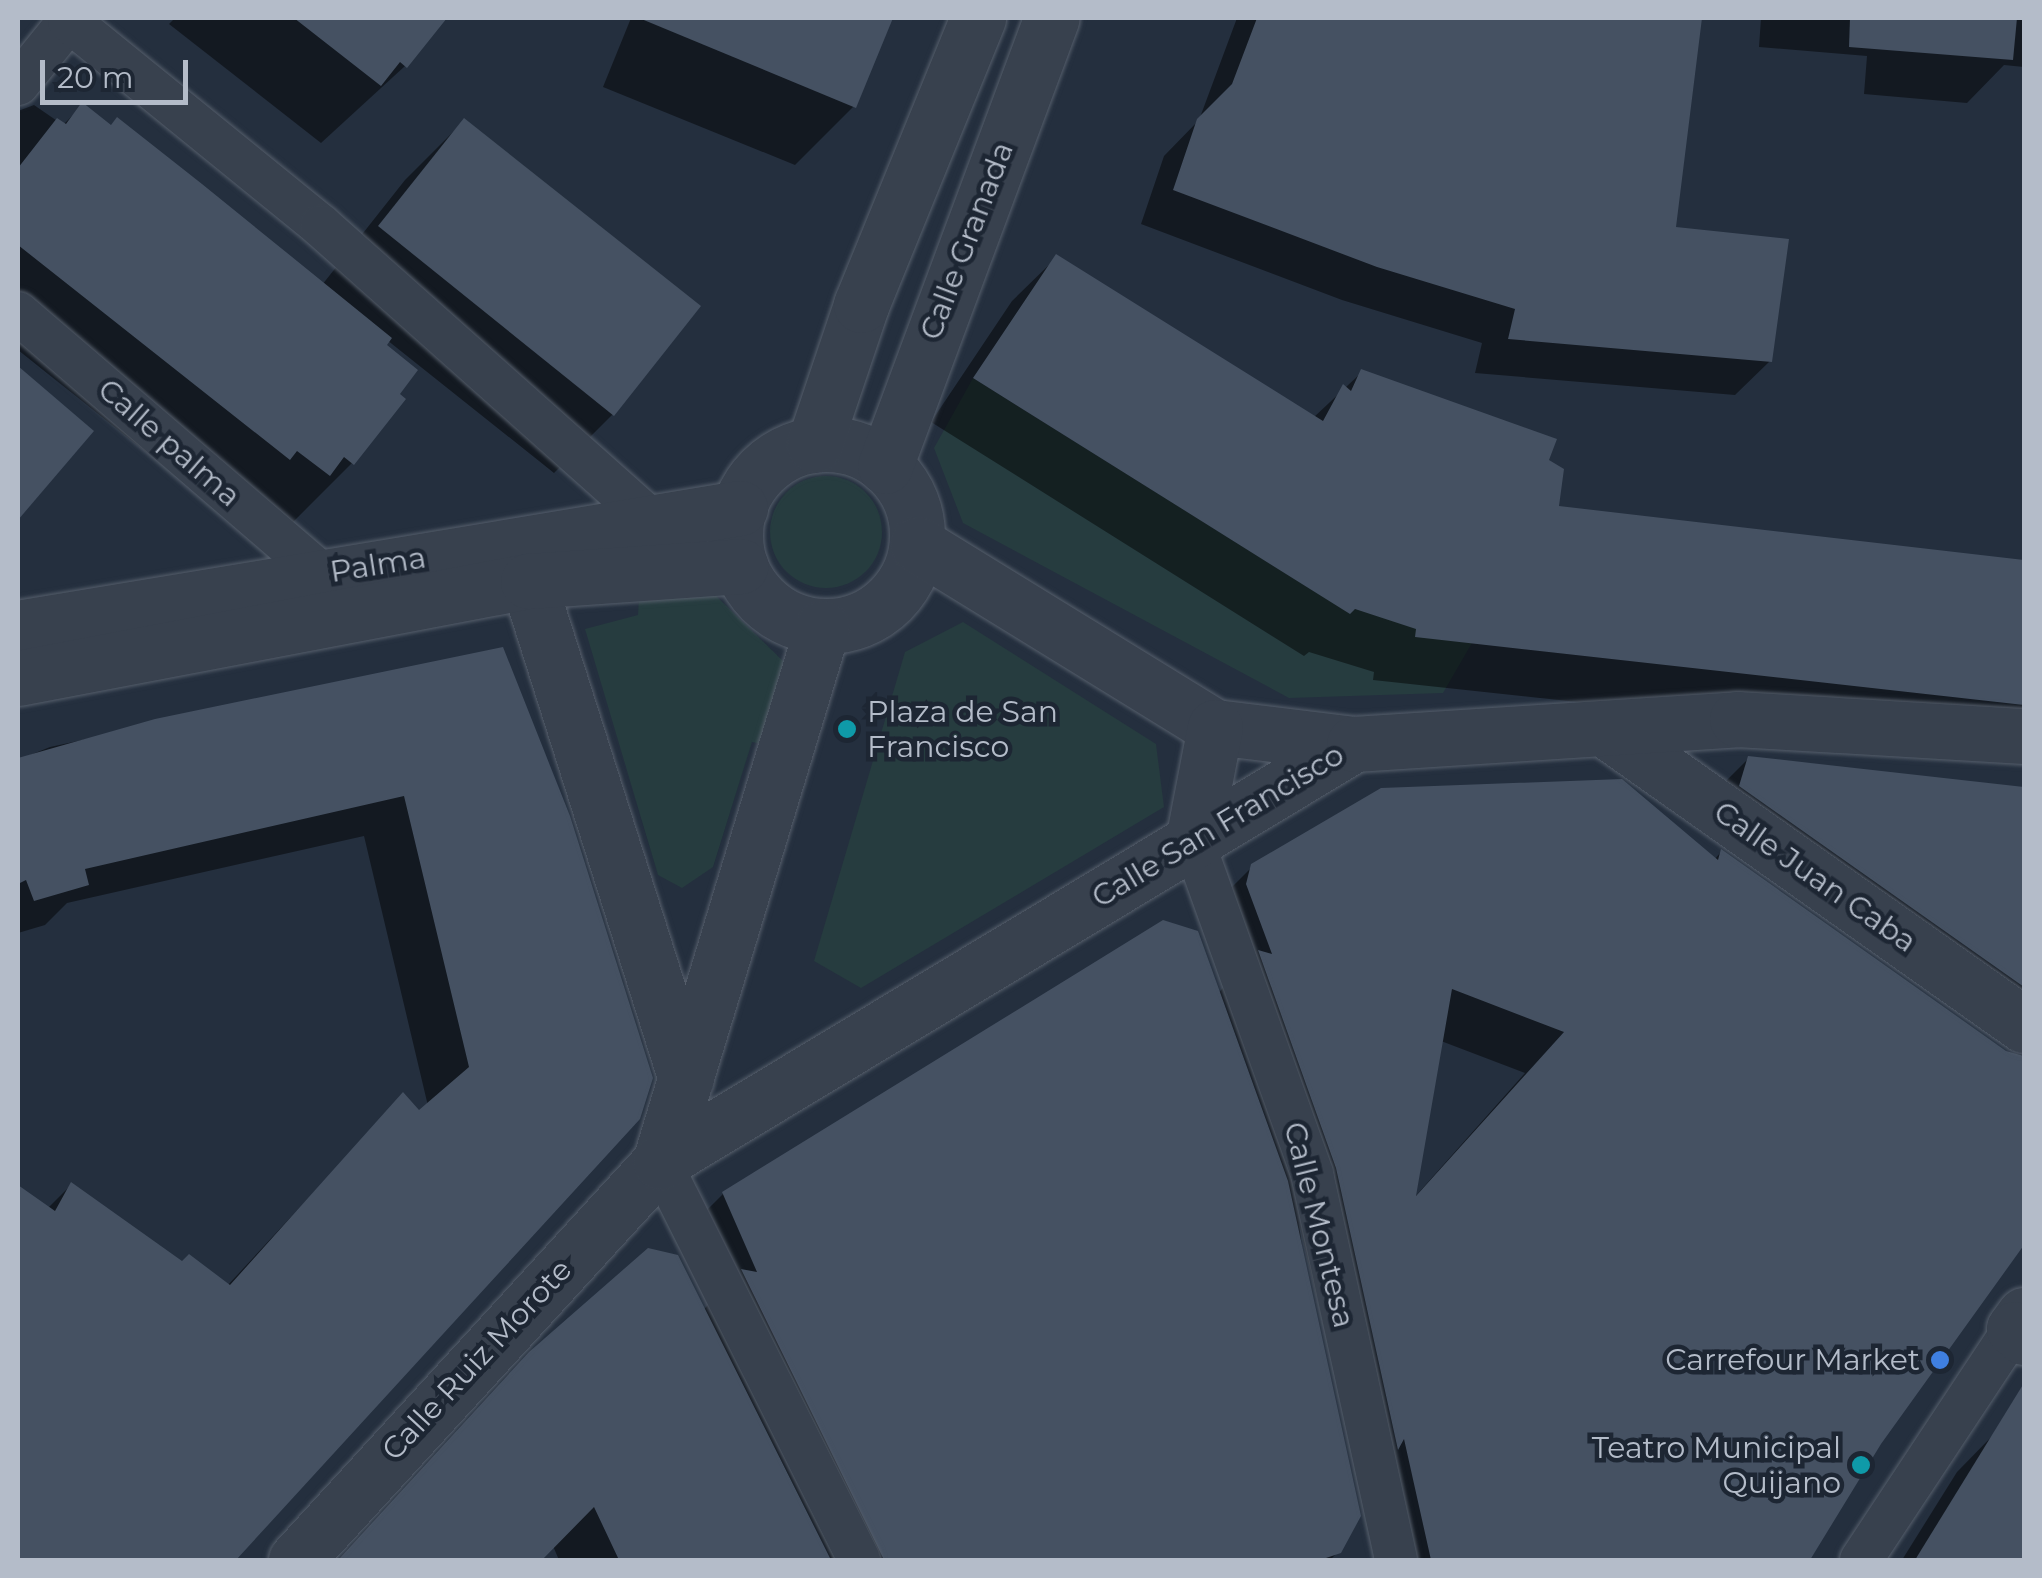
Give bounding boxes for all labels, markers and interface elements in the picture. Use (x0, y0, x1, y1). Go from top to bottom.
scale bar (45, 40, 192, 102)
text: 20 m (57, 59, 134, 96)
street label: Calle Granada (913, 137, 1021, 345)
street label: Calle palma (91, 372, 247, 514)
street label: Palma (328, 540, 428, 590)
place label: Plaza de San Francisco (867, 694, 1058, 764)
marker: Plaza de San Francisco (836, 718, 858, 740)
street label: Calle San Francisco (1086, 737, 1350, 915)
street label: Calle Juan Caba (1707, 794, 1923, 960)
street label: Calle Montesa (1276, 1118, 1362, 1332)
street label: Calle Ruiz Morote (375, 1252, 579, 1468)
place label: Carrefour Market (1665, 1342, 1920, 1378)
marker: Carrefour Market (1929, 1349, 1951, 1371)
place label: Teatro Municipal Quijano (1592, 1430, 1841, 1500)
marker: Teatro Municipal Quijano (1850, 1454, 1872, 1476)

